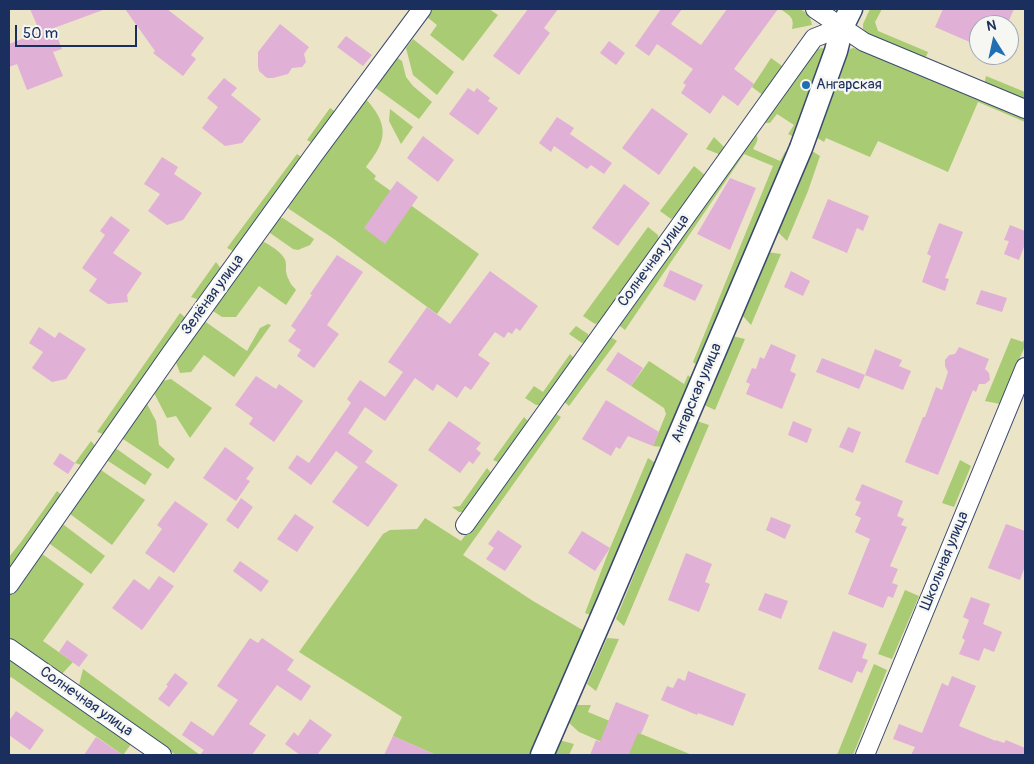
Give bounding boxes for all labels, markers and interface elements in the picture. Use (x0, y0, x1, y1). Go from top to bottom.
scale bar (18, 15, 140, 47)
north arrow (969, 15, 1019, 65)
text: N (985, 17, 998, 35)
text: 50 m (23, 24, 58, 43)
place label: Ангарская (816, 76, 882, 94)
marker: Ангарская (800, 79, 812, 91)
street label: Солнечная улица (614, 211, 694, 311)
street label: Зелёная улица (178, 251, 248, 339)
street label: Ангарская улица (668, 341, 726, 445)
street label: Школьная улица (917, 509, 973, 613)
street label: Солнечная улица (36, 663, 136, 741)

